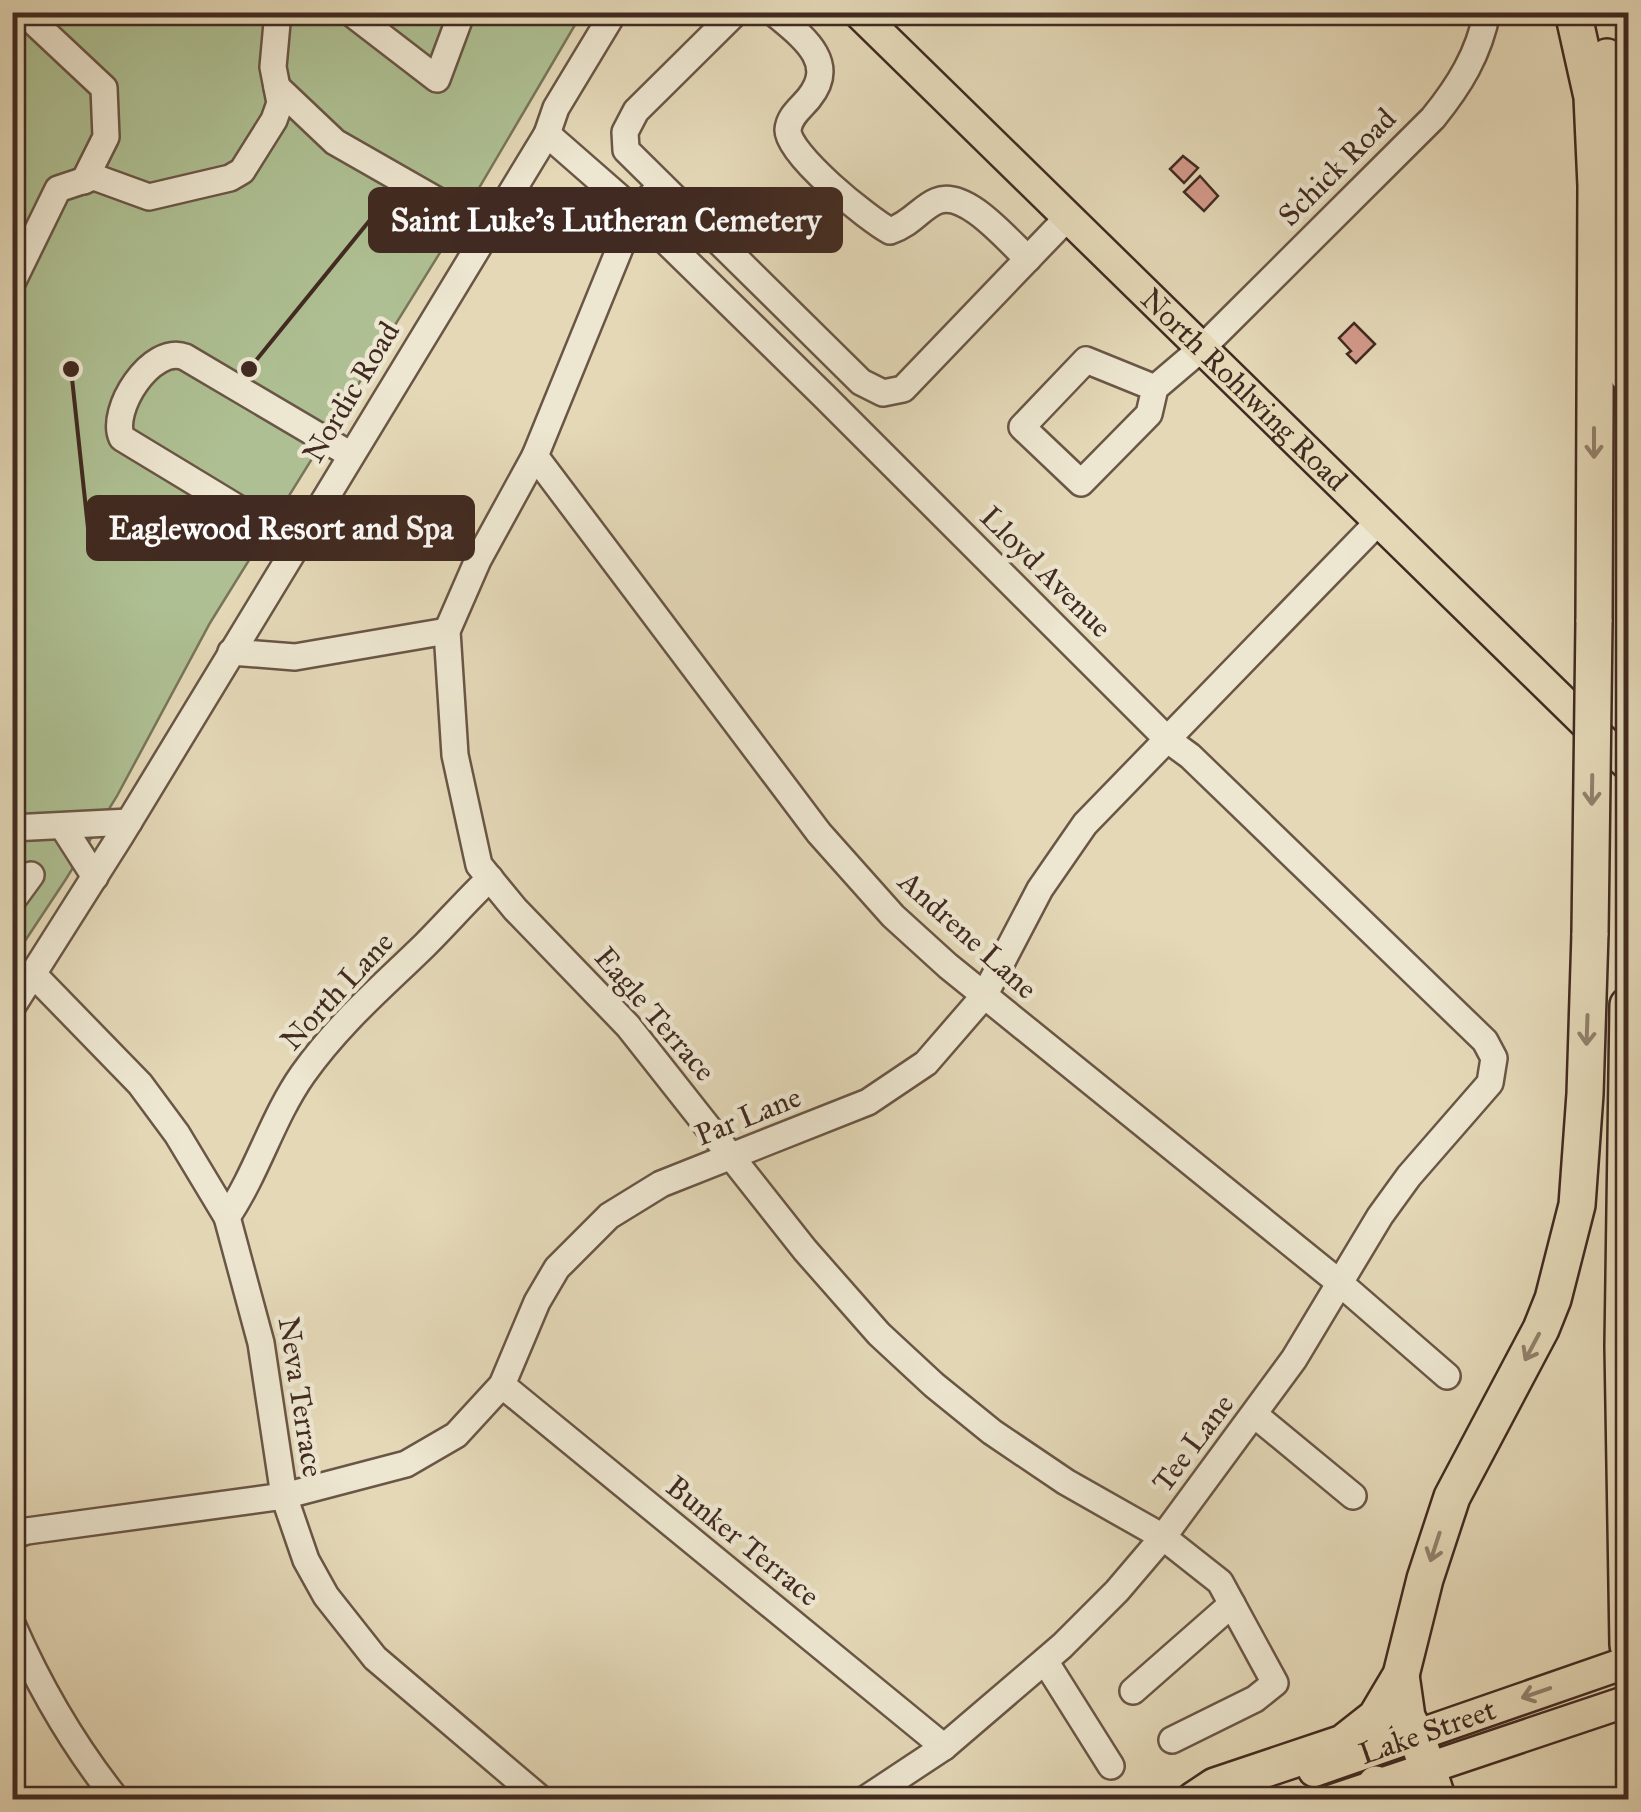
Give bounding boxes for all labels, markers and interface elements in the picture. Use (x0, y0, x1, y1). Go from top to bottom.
street label: Schick Road (1271, 101, 1403, 233)
callout: Saint Luke's Lutheran Cemetery (370, 189, 841, 251)
text: Saint Luke's Lutheran Cemetery (391, 201, 822, 240)
street label: North Rohlwing Road (1133, 281, 1355, 498)
street label: Nordic Road (295, 315, 407, 469)
one-way arrow (1584, 426, 1604, 459)
callout: Eaglewood Resort and Spa (88, 497, 473, 559)
street label: Lloyd Avenue (973, 499, 1119, 645)
text: Eaglewood Resort and Spa (108, 509, 455, 548)
one-way arrow (1582, 772, 1602, 805)
street label: Andrene Lane (890, 862, 1045, 1007)
street label: North Lane (273, 924, 401, 1058)
street label: Eagle Terrace (587, 940, 723, 1088)
one-way arrow (1578, 1013, 1597, 1045)
street label: Par Lane (690, 1079, 806, 1153)
street label: Neva Terrace (271, 1314, 331, 1480)
one-way arrow (1522, 1332, 1541, 1362)
street label: Tee Lane (1145, 1387, 1241, 1499)
street label: Bunker Terrace (659, 1468, 827, 1614)
one-way arrow (1425, 1530, 1443, 1562)
one-way arrow (1521, 1686, 1552, 1704)
street label: Lake Street (1354, 1691, 1501, 1772)

